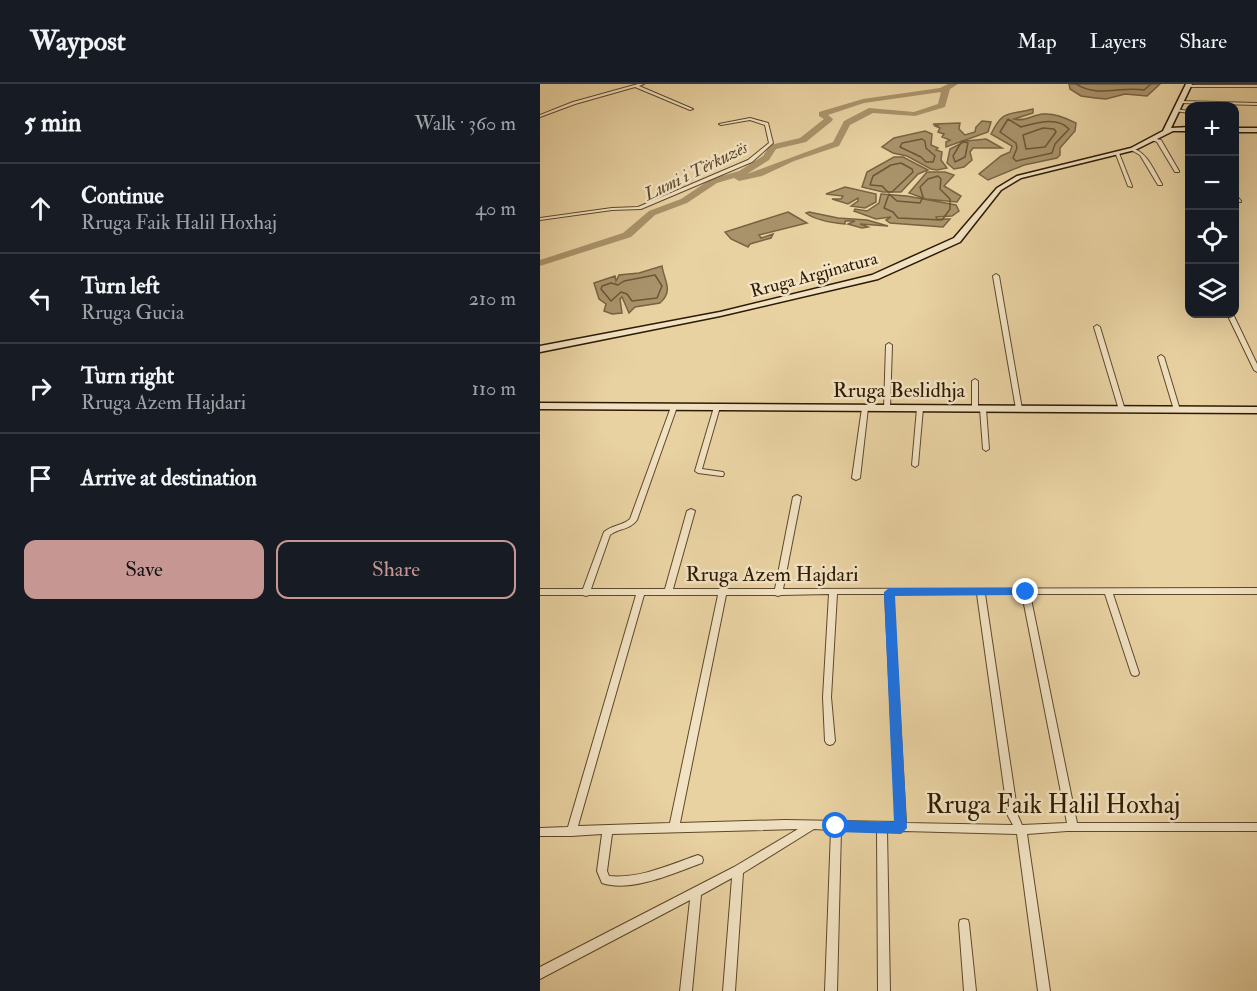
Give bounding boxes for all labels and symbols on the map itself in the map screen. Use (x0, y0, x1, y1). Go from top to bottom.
water label: Lumi i Tërkuzës (639, 136, 753, 206)
street label: Rruga Argjinatura (748, 247, 881, 303)
street label: Rruga Beslidhja (833, 377, 966, 404)
street label: Rruga Azem Hajdari (685, 561, 859, 588)
route end (1012, 578, 1038, 604)
street label: Rruga Faik Halil Hoxhaj (926, 789, 1180, 821)
route start (822, 812, 848, 838)

